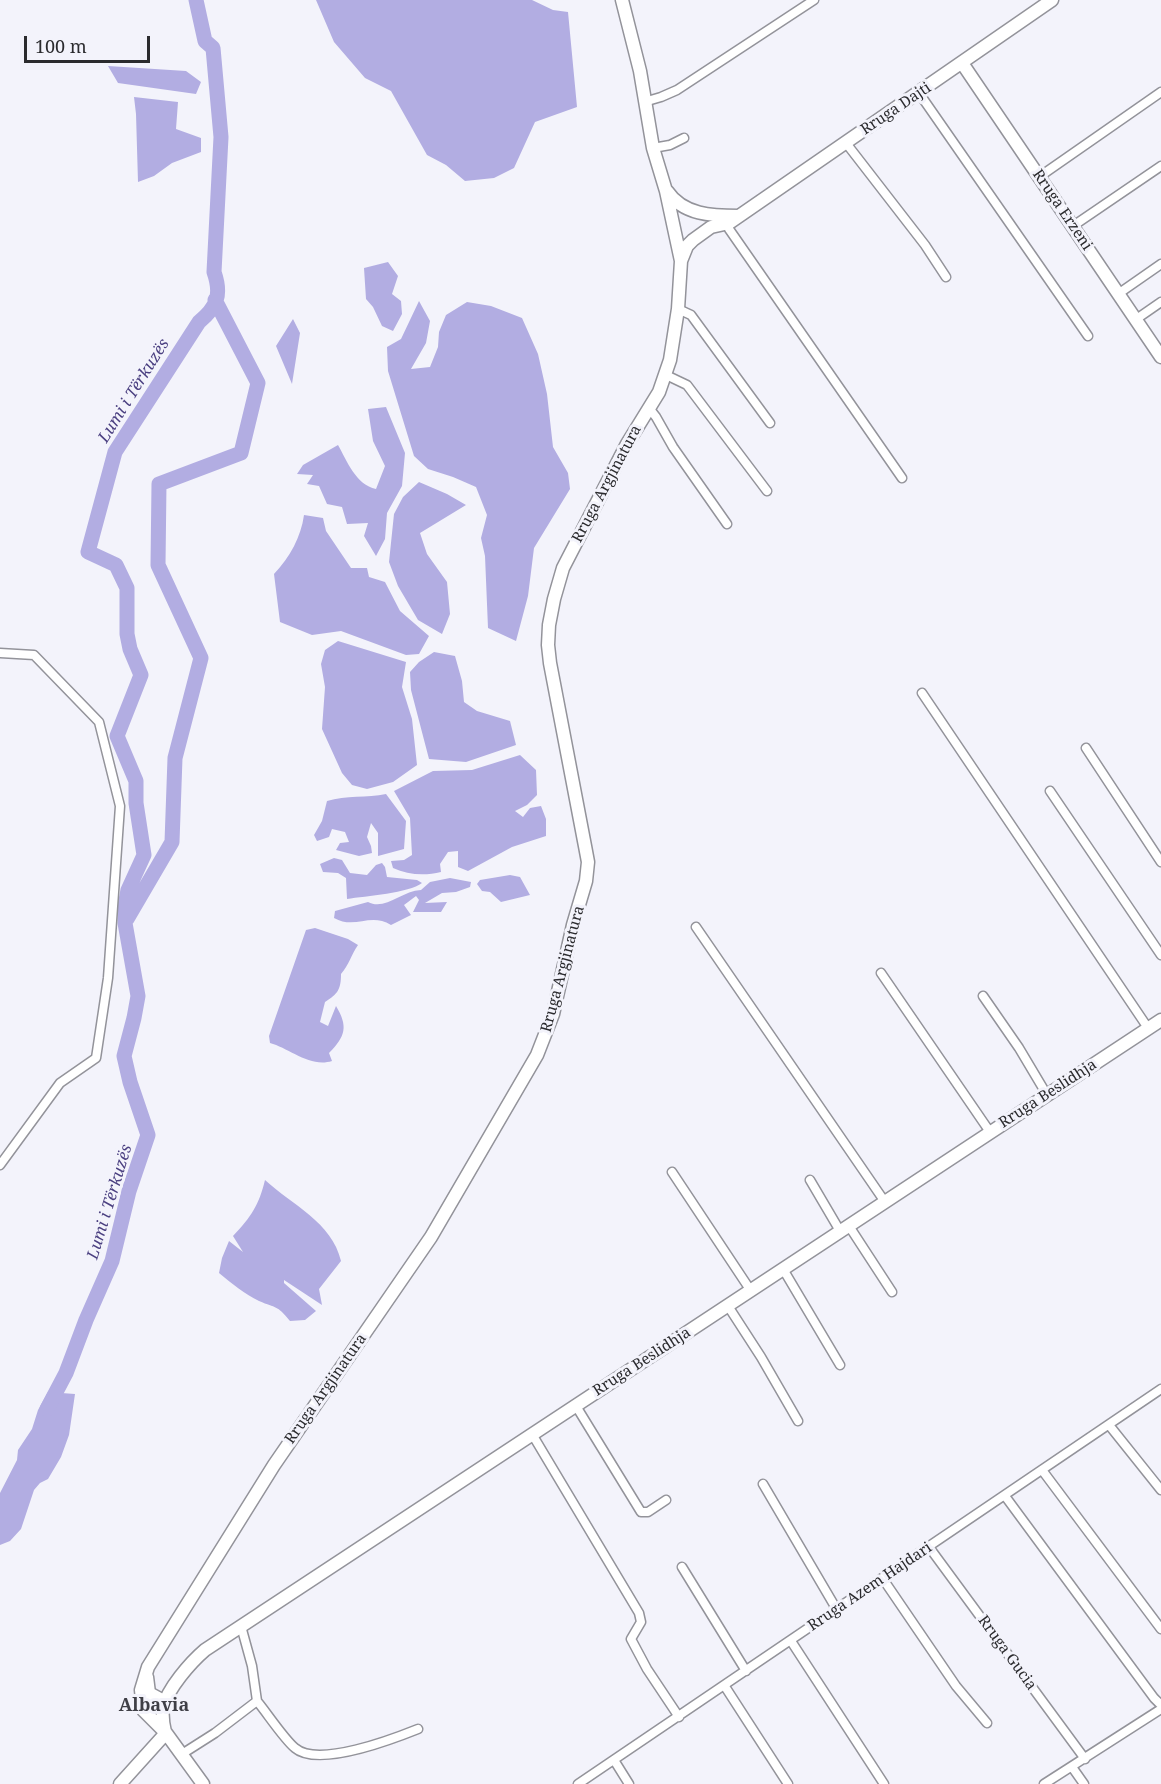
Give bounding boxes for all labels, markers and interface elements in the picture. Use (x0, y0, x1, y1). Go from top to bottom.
scale bar (27, 24, 153, 62)
text: 100 m (35, 34, 87, 58)
street label: Rruga Dajti (857, 79, 935, 139)
street label: Rruga Erzeni (1028, 166, 1096, 254)
water label: Lumi i Tërkuzës (94, 336, 174, 446)
street label: Rruga Argjinatura (569, 422, 645, 546)
street label: Rruga Argjinatura (537, 904, 589, 1034)
street label: Rruga Beslidhja (996, 1056, 1100, 1132)
water label: Lumi i Tërkuzës (83, 1142, 137, 1262)
street label: Rruga Beslidhja (590, 1324, 694, 1400)
street label: Rruga Argjinatura (281, 1331, 371, 1447)
street label: Rruga Azem Hajdari (805, 1539, 935, 1635)
street label: Rruga Gucia (974, 1612, 1040, 1694)
district label: Albavia (119, 1695, 189, 1717)

